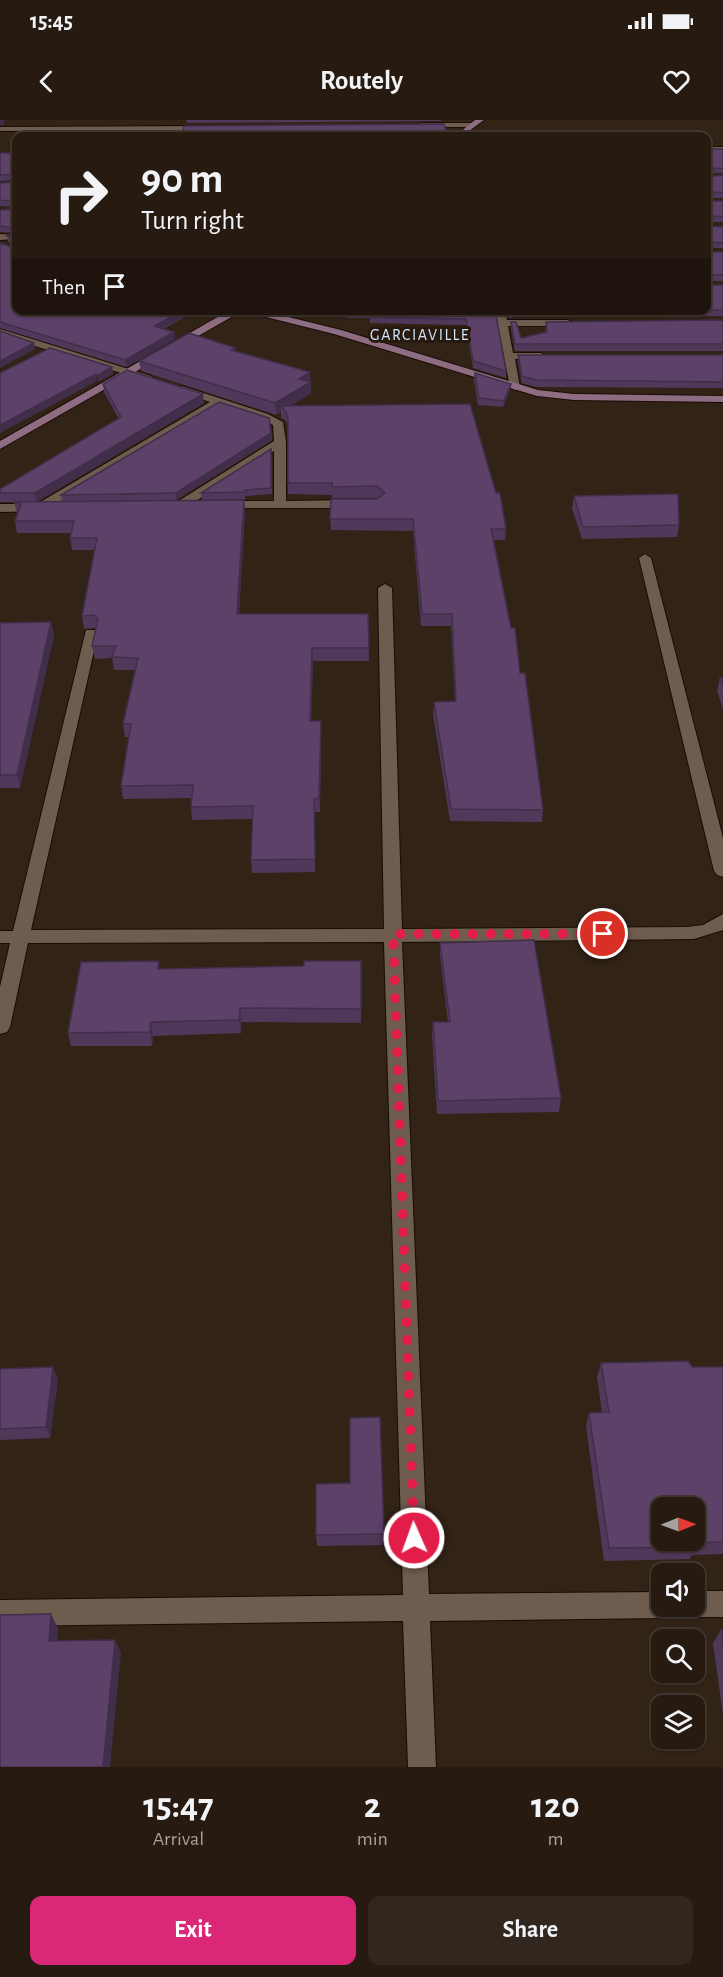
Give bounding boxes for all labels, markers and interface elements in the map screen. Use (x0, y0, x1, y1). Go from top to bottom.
text: 15:45 (30, 10, 73, 32)
icon: back (30, 65, 63, 98)
icon: heart (660, 65, 693, 98)
text: Routely (320, 67, 403, 94)
icon: right (42, 156, 120, 234)
text: 90 m (141, 158, 223, 200)
text: Turn right (141, 207, 244, 234)
icon: arrive (98, 270, 131, 303)
text: Then (42, 276, 86, 298)
district label: GARCIAVILLE (370, 327, 470, 343)
pin (577, 908, 628, 959)
icon: arrive (586, 917, 619, 950)
north arrow (651, 1497, 705, 1551)
map controls (651, 1497, 705, 1749)
position arrow (382, 1506, 446, 1570)
button: sound (651, 1563, 705, 1617)
button: search (651, 1629, 705, 1683)
button: layers (651, 1695, 705, 1749)
text: 15:47 (143, 1788, 214, 1824)
text: 2 (364, 1788, 381, 1824)
text: 120 (531, 1788, 580, 1824)
text: Arrival (153, 1829, 204, 1849)
text: min (357, 1829, 388, 1849)
text: m (547, 1829, 563, 1849)
button: Exit (30, 1896, 356, 1965)
button: Share (368, 1896, 693, 1965)

